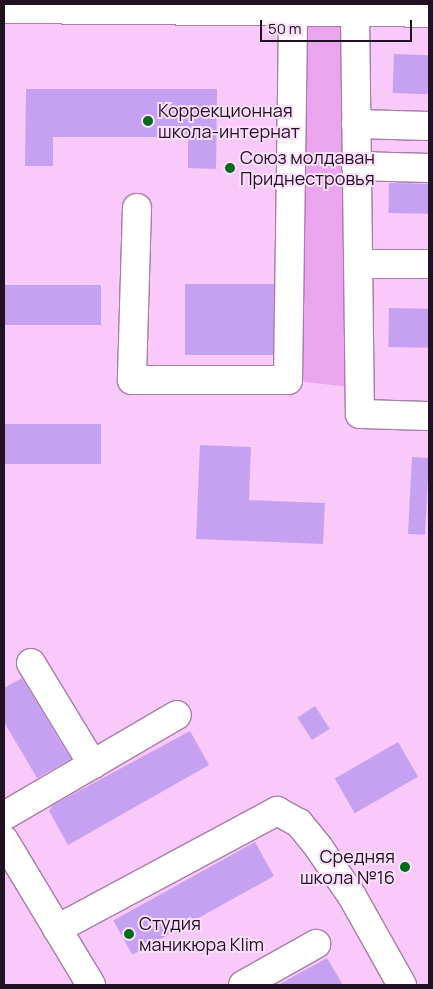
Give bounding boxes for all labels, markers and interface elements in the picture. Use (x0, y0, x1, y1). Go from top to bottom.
scale bar (263, 10, 416, 42)
text: 50 m (268, 18, 302, 39)
place label: Коррекционная школа-интернат (158, 100, 300, 142)
marker: Коррекционная школа-интернат (142, 115, 154, 127)
place label: Союз молдаван Приднестровья (240, 147, 375, 190)
marker: Союз молдаван Приднестровья (224, 162, 236, 174)
place label: Средняя школа №16 (300, 846, 395, 889)
marker: Средняя школа №16 (399, 861, 411, 873)
place label: Студия маникюра Klim (139, 913, 264, 956)
marker: Студия маникюра Klim (123, 928, 135, 940)

